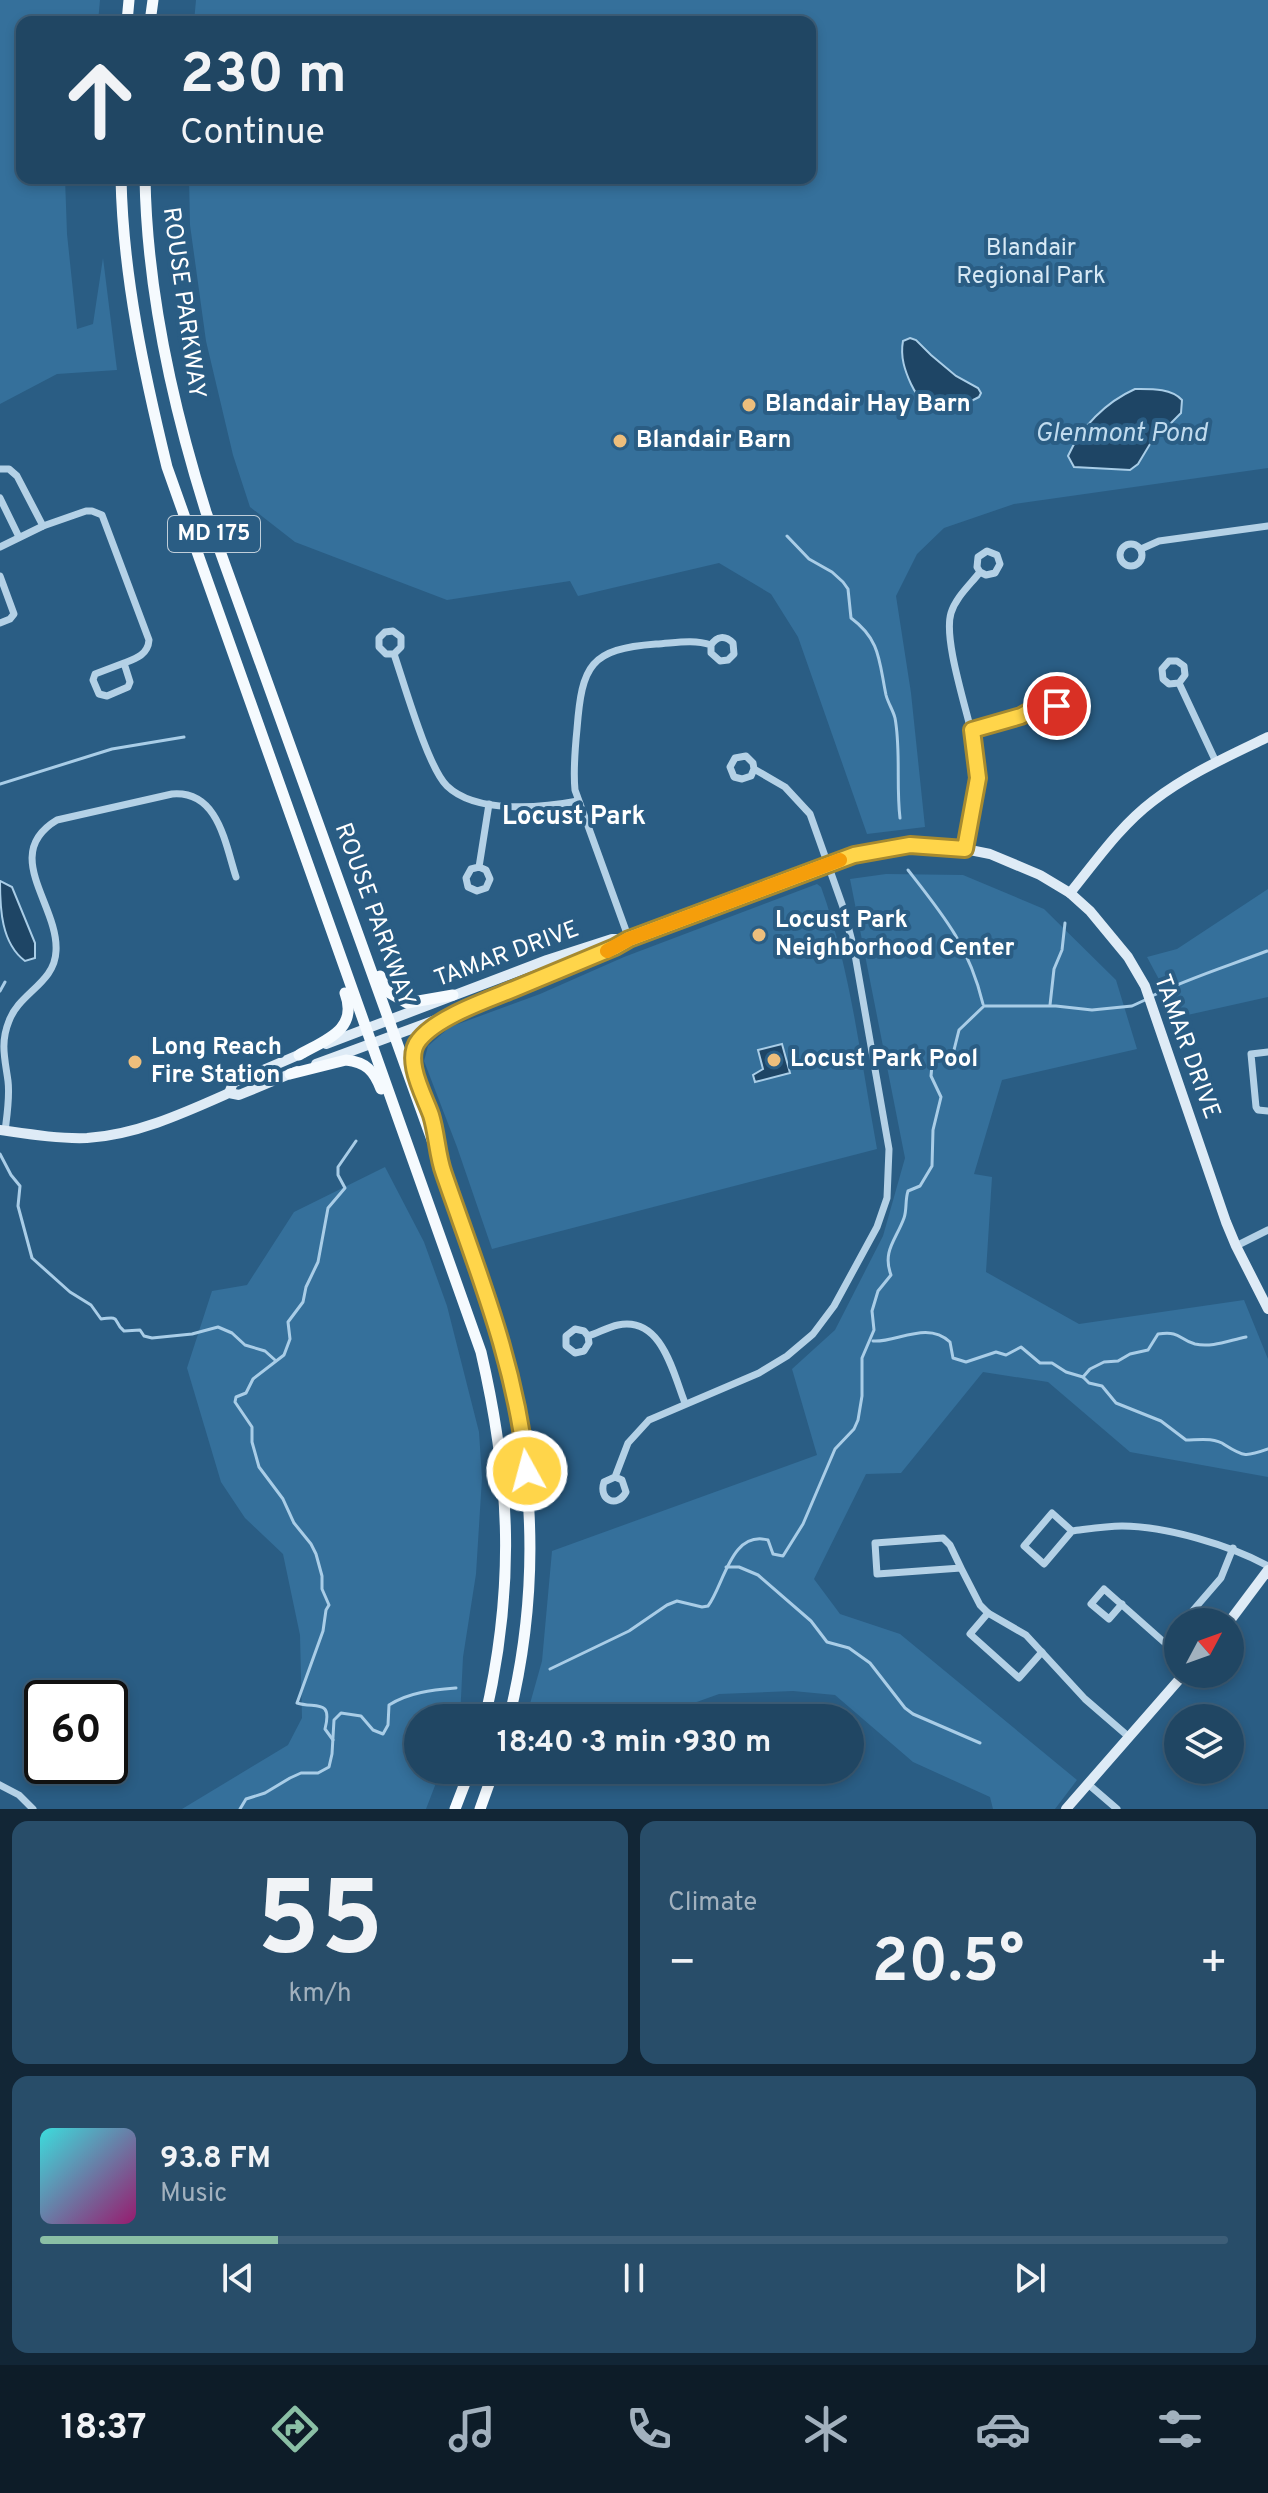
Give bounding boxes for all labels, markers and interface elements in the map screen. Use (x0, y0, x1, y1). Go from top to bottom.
text: 230 m (180, 42, 347, 112)
icon: ahead (48, 48, 152, 152)
text: Continue (180, 111, 325, 157)
street label: ROUSE PARKWAY (155, 205, 211, 401)
park label: Blandair Regional Park (956, 234, 1106, 292)
place label: Blandair Hay Barn (765, 390, 971, 420)
marker: Blandair Hay Barn (740, 396, 758, 414)
water label: Glenmont Pond (1035, 418, 1209, 451)
place label: Blandair Barn (636, 426, 792, 456)
marker: Blandair Barn (611, 432, 629, 450)
road number: MD 175 (168, 516, 260, 552)
pin (1023, 672, 1091, 740)
icon: arrive (1035, 684, 1079, 728)
district label: Locust Park (502, 801, 646, 834)
street label: ROUSE PARKWAY (327, 819, 421, 1011)
place label: Locust Park Neighborhood Center (775, 906, 1015, 964)
street label: TAMAR DRIVE (431, 915, 583, 995)
marker: Locust Park Neighborhood Center (750, 926, 768, 944)
street label: TAMAR DRIVE (1146, 971, 1226, 1123)
place label: Long Reach Fire Station (151, 1033, 282, 1091)
place label: Locust Park Pool (790, 1045, 978, 1075)
marker: Locust Park Pool (765, 1051, 783, 1069)
marker: Long Reach Fire Station (126, 1053, 144, 1071)
position arrow (485, 1429, 569, 1513)
north arrow (1164, 1608, 1244, 1688)
map controls (1164, 1608, 1244, 1784)
speed limit sign: 60 (24, 1680, 128, 1784)
button: layers (1164, 1704, 1244, 1784)
text: 18:40 · 3 min · 930 m (497, 1725, 771, 1762)
text: 55 (256, 1860, 384, 1992)
text: Climate (668, 1887, 757, 1920)
text: 20.5° (872, 1927, 1024, 2003)
text: − (668, 1937, 696, 1993)
text: + (1200, 1937, 1228, 1993)
text: km/h (288, 1978, 352, 2011)
text: 93.8 FM (160, 2141, 271, 2178)
text: Music (160, 2178, 227, 2211)
icon: previous (216, 2256, 260, 2300)
icon: pause (612, 2256, 656, 2300)
icon: next (1008, 2256, 1052, 2300)
icon: directions (267, 2401, 323, 2457)
icon: music (444, 2401, 500, 2457)
icon: phone (621, 2401, 677, 2457)
icon: climate (798, 2401, 854, 2457)
icon: car (975, 2401, 1031, 2457)
icon: filters (1152, 2401, 1208, 2457)
text: 18:37 (60, 2406, 147, 2452)

